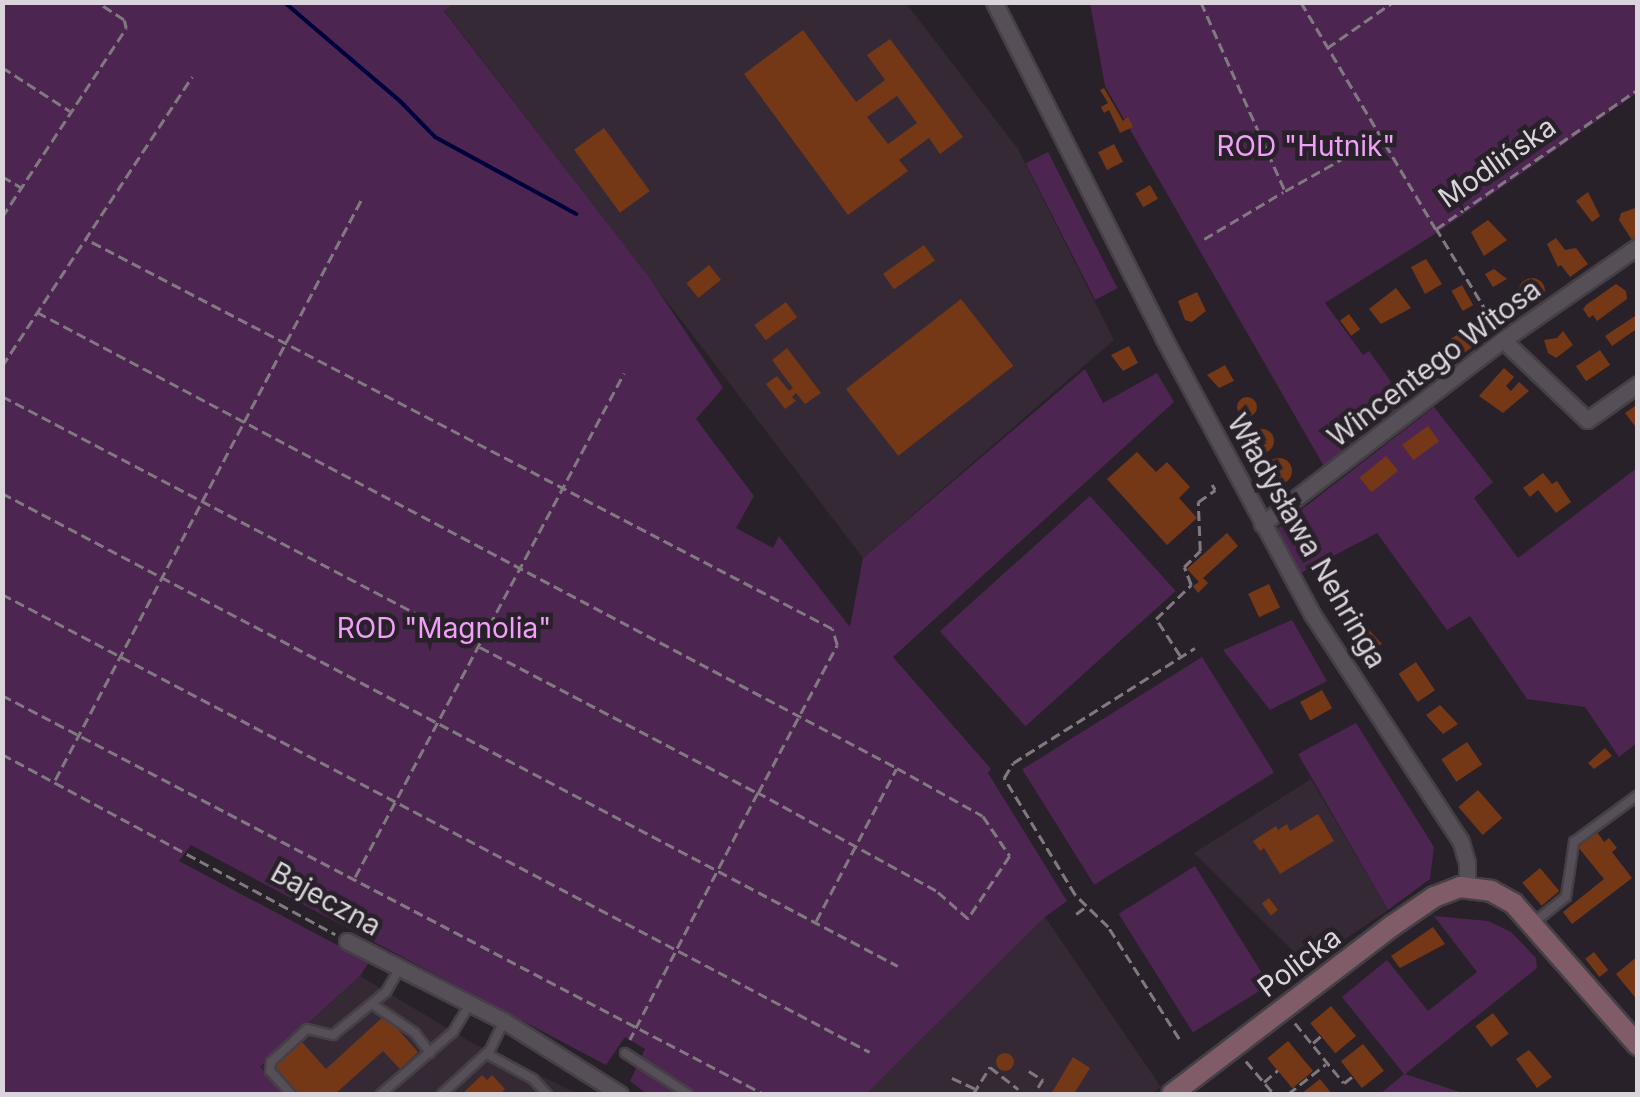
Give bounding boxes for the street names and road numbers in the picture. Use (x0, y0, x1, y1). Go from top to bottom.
street label: Modlińska (1432, 109, 1562, 215)
street label: Wincentego Witosa (1321, 272, 1547, 454)
street label: Władysława Nehringa (1220, 408, 1394, 674)
street label: Bajeczna (265, 855, 387, 943)
street label: Policka (1251, 920, 1347, 1004)

